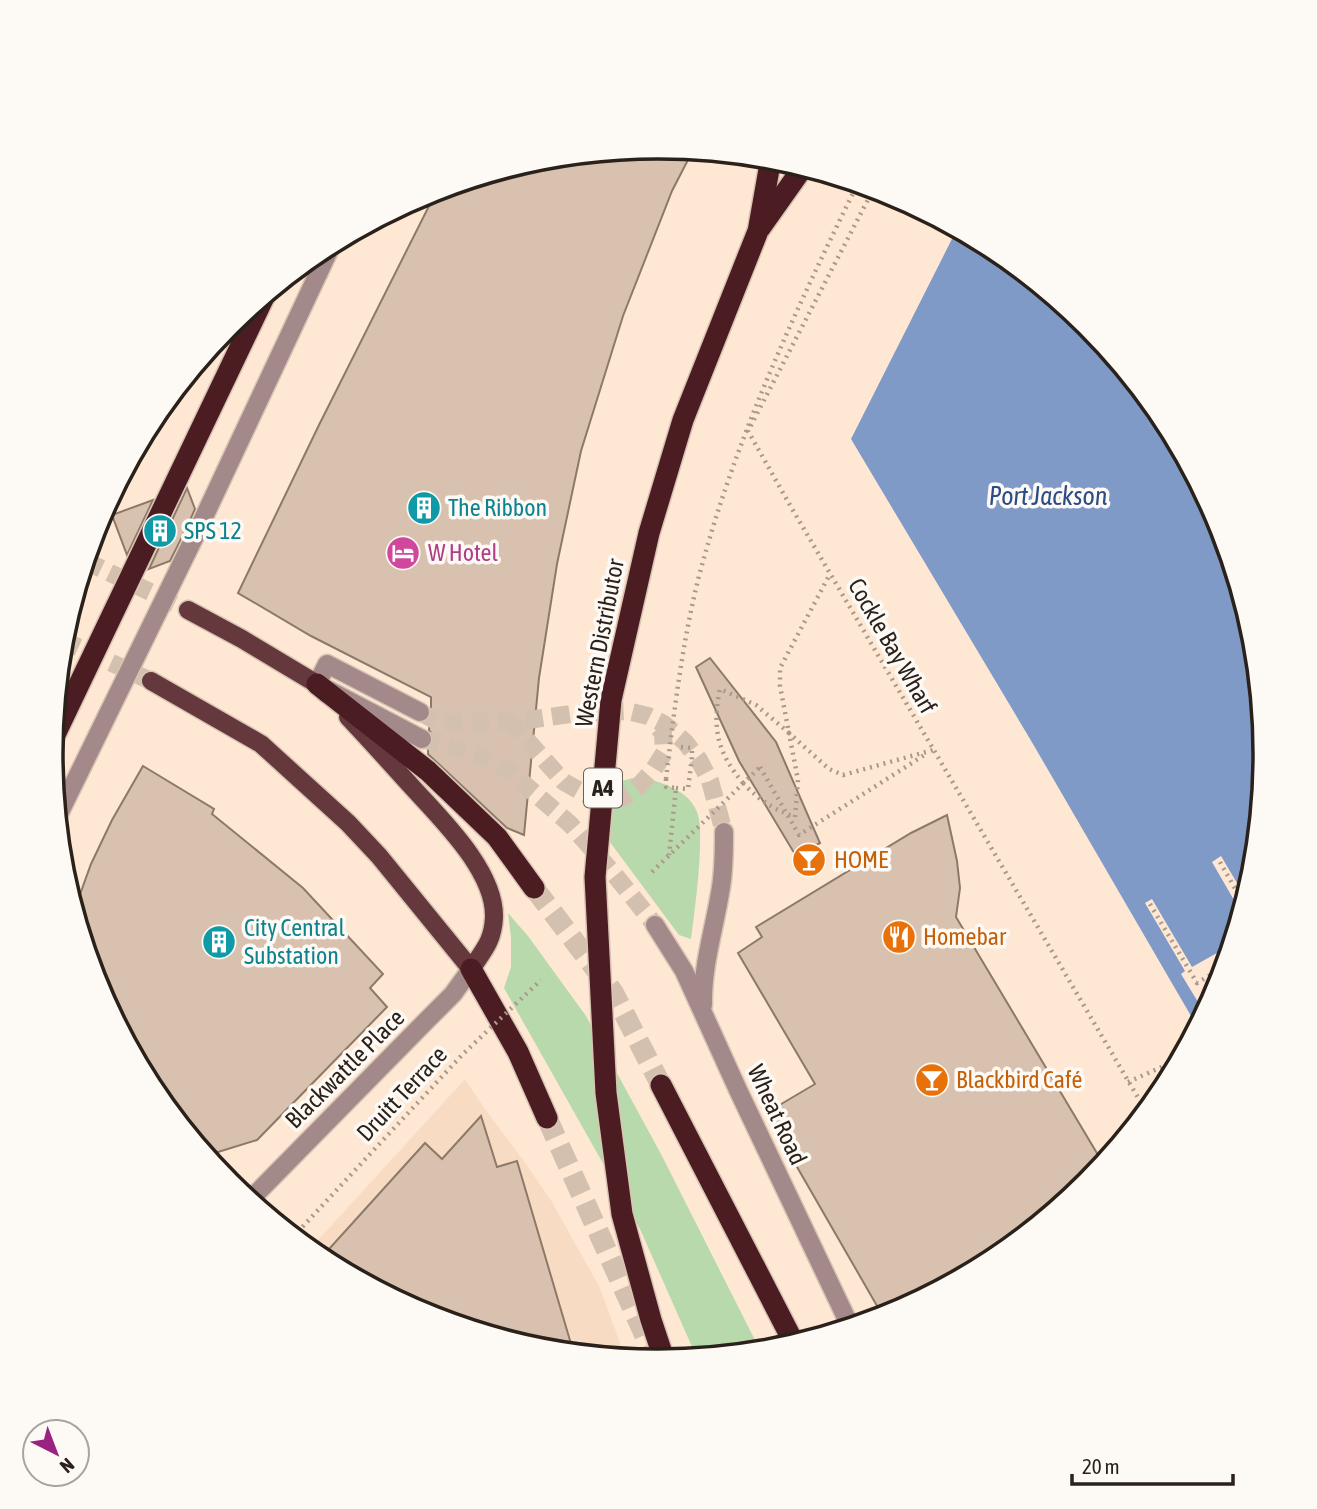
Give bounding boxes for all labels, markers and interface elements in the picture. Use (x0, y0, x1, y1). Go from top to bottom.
water label: Port Jackson (989, 481, 1108, 511)
building icon: The Ribbon (405, 489, 443, 527)
place label: The Ribbon (448, 494, 547, 521)
building icon: SPS 12 (141, 512, 179, 550)
place label: SPS 12 (184, 517, 242, 544)
hotel icon: W Hotel (384, 534, 422, 572)
place label: W Hotel (428, 539, 498, 566)
street label: Western Distributor (570, 556, 629, 729)
street label: Cockle Bay Wharf (843, 574, 942, 718)
road number: A4 (584, 768, 622, 808)
bar icon: HOME (790, 841, 828, 879)
place label: HOME (834, 846, 888, 873)
place label: City Central Substation (244, 914, 345, 969)
restaurant icon: Homebar (880, 918, 918, 956)
building icon: City Central Substation (200, 923, 238, 961)
place label: Homebar (923, 923, 1007, 950)
street label: Blackwattle Place (280, 1004, 410, 1134)
street label: Druitt Terrace (351, 1041, 452, 1147)
street label: Wheat Road (743, 1061, 812, 1169)
bar icon: Blackbird Café (913, 1061, 951, 1099)
place label: Blackbird Café (956, 1066, 1082, 1093)
north arrow (21, 1418, 91, 1488)
scale bar (1072, 1442, 1233, 1486)
text: N (56, 1454, 79, 1478)
text: 20 m (1082, 1454, 1120, 1478)

